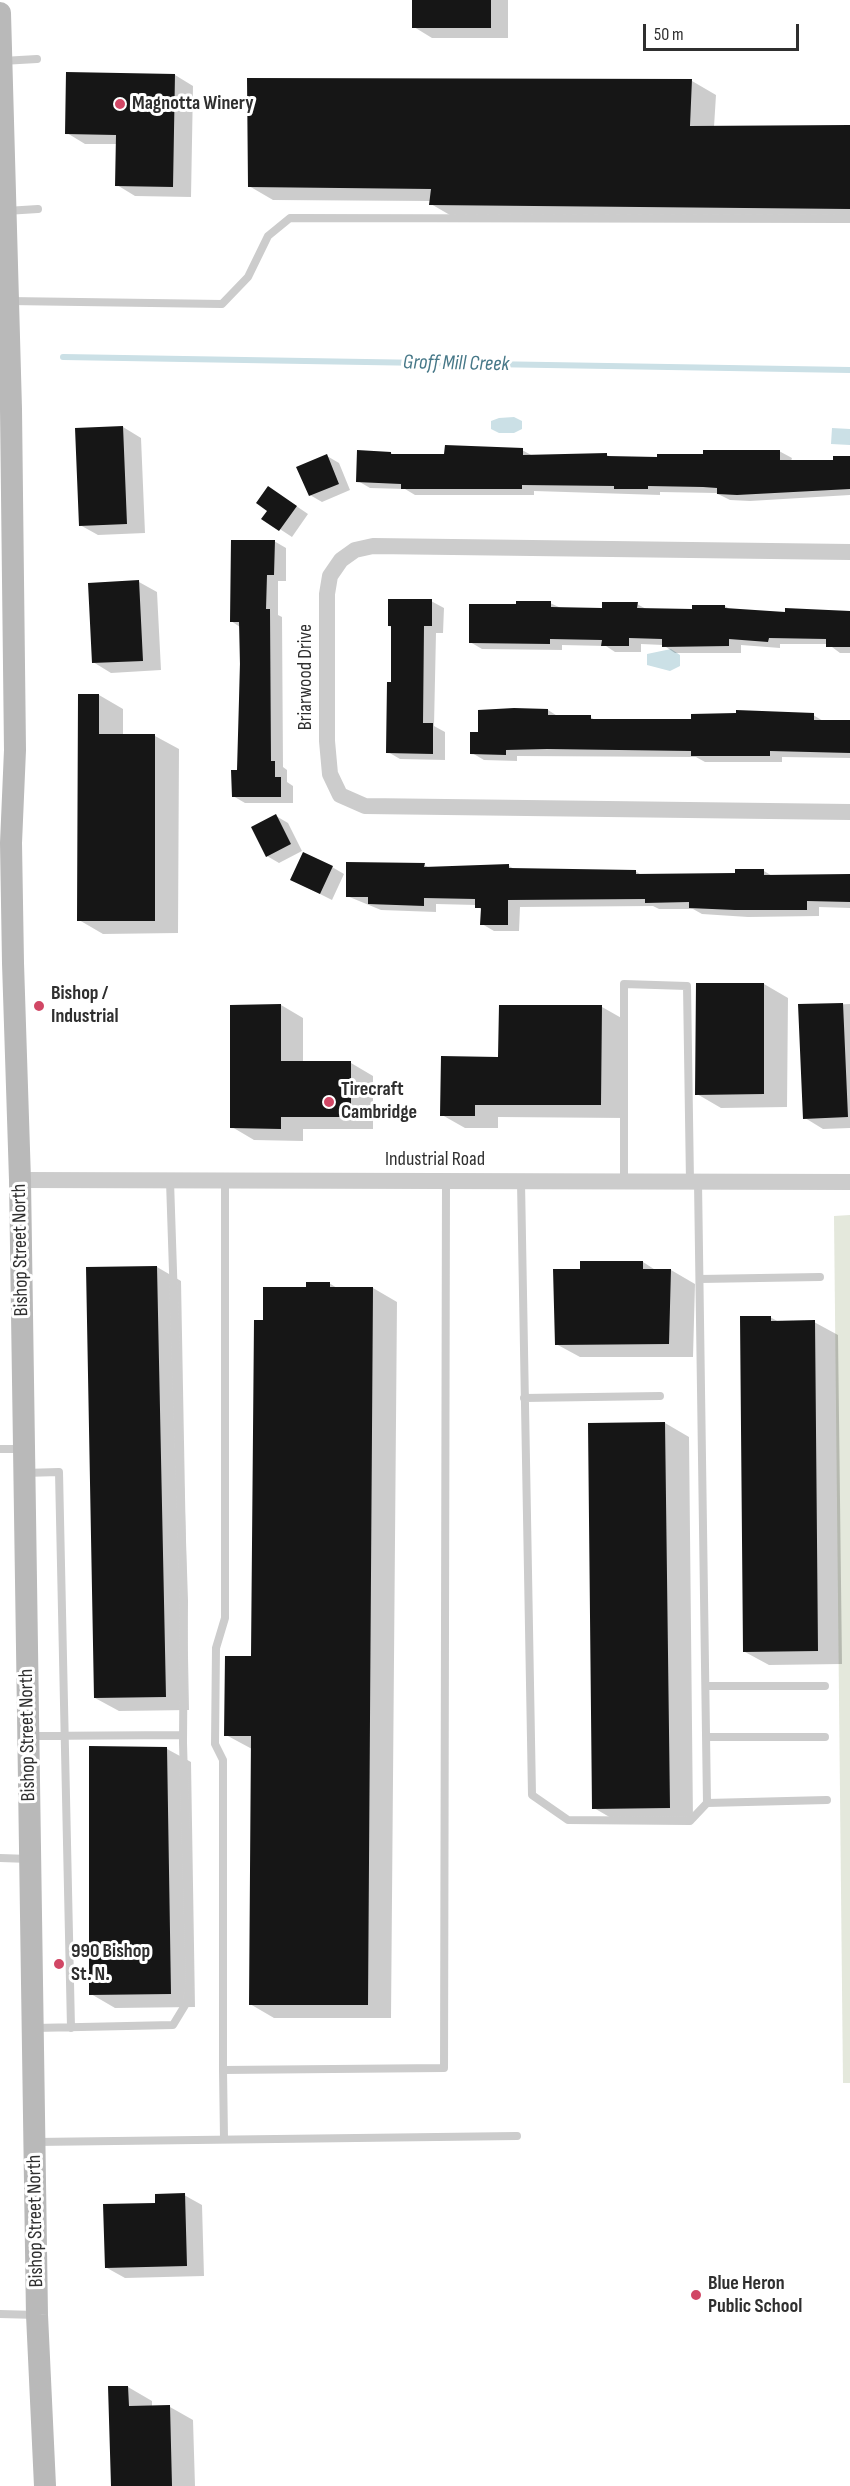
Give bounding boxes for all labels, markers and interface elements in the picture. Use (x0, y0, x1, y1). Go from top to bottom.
scale bar (646, 12, 802, 50)
text: 50 m (654, 24, 684, 45)
place label: Magnotta Winery (132, 92, 254, 116)
marker: Magnotta Winery (113, 97, 127, 111)
water label: Groff Mill Creek (403, 350, 509, 378)
street label: Briarwood Drive (294, 624, 318, 730)
place label: Bishop / Industrial (51, 982, 119, 1029)
marker: Bishop / Industrial (32, 999, 46, 1013)
place label: Tirecraft Cambridge (341, 1078, 417, 1125)
marker: Tirecraft Cambridge (322, 1095, 336, 1109)
street label: Industrial Road (385, 1148, 485, 1172)
street label: Bishop Street North (8, 1183, 34, 1317)
street label: Bishop Street North (15, 1668, 41, 1802)
place label: 990 Bishop St. N. (71, 1940, 150, 1987)
marker: 990 Bishop St. N. (52, 1957, 66, 1971)
street label: Bishop Street North (23, 2154, 49, 2288)
place label: Blue Heron Public School (708, 2272, 802, 2319)
marker: Blue Heron Public School (689, 2288, 703, 2302)

